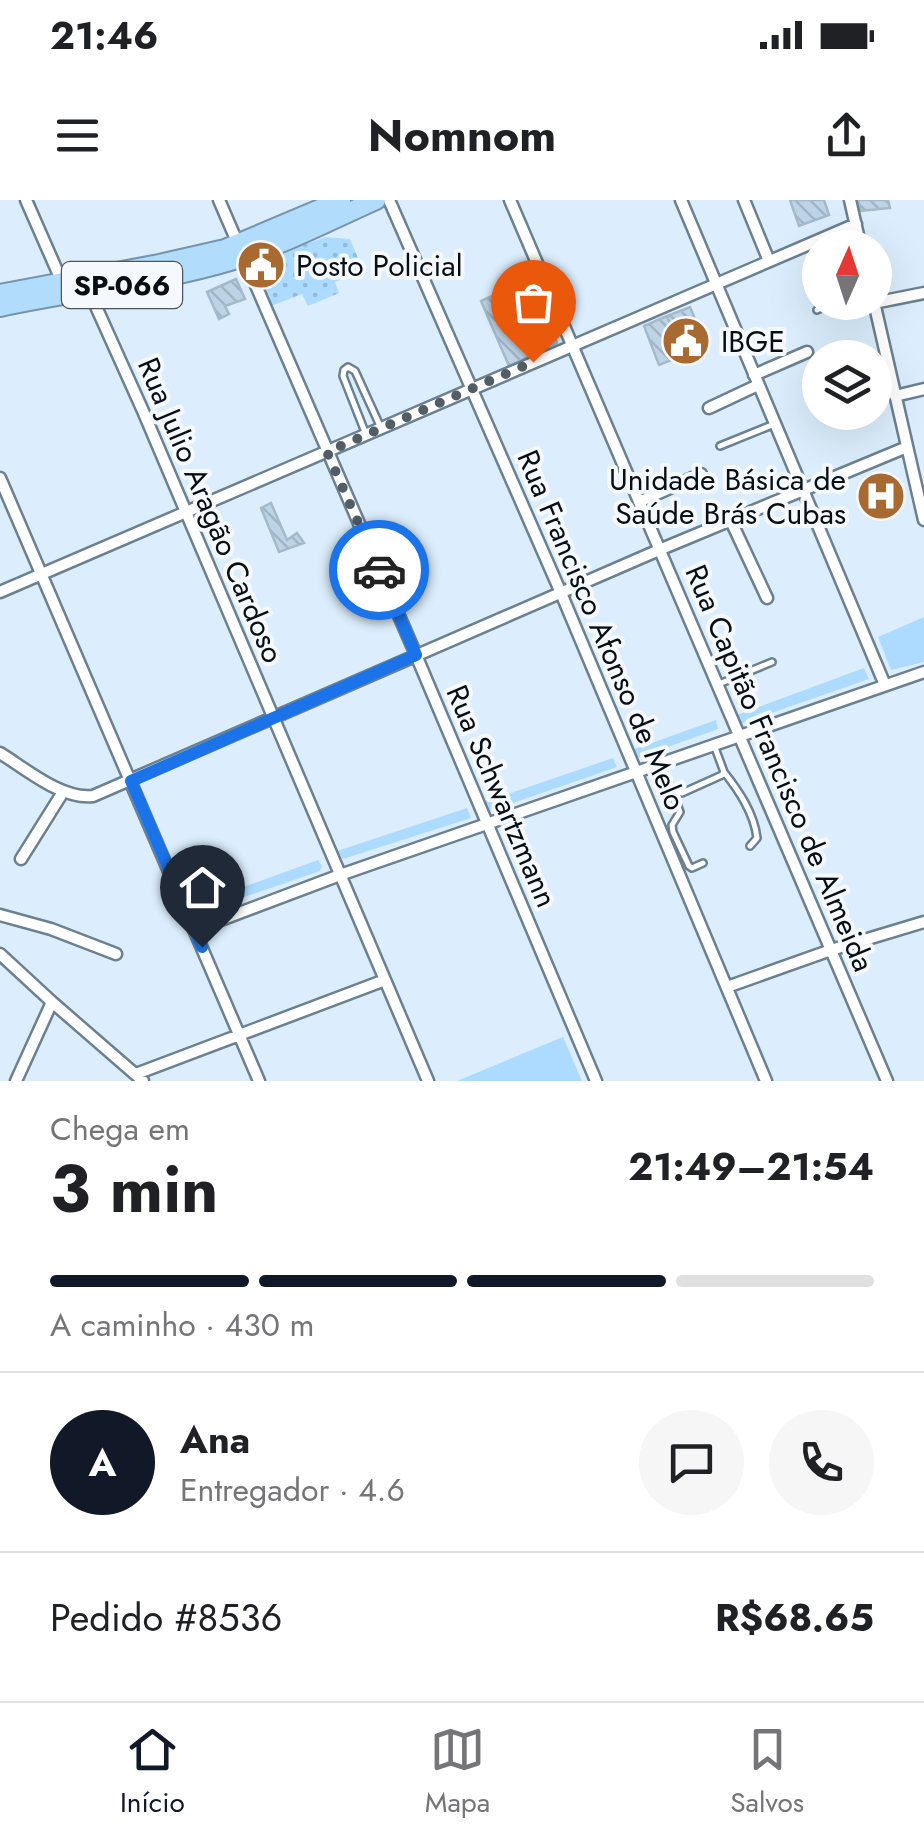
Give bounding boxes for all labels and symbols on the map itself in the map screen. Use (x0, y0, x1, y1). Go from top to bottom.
north arrow (802, 230, 892, 320)
public building icon: Posto Policial (235, 239, 287, 291)
place label: Posto Policial (296, 244, 463, 287)
pin (491, 260, 576, 363)
road number: SP-066 (62, 262, 182, 308)
public building icon: IBGE (660, 315, 712, 367)
place label: IBGE (721, 320, 785, 363)
street label: Rua Julio Aragão Cardoso (127, 351, 295, 669)
street label: Rua Francisco Afonso de Melo (507, 443, 697, 817)
place label: Unidade Básica de Saúde Brás Cubas (609, 458, 846, 535)
hospital icon: Unidade Básica de Saúde Brás Cubas (855, 470, 907, 522)
courier (329, 520, 429, 620)
street label: Rua Capitão Francisco de Almeida (675, 558, 885, 978)
street label: Rua Schwartzmann (436, 678, 568, 914)
pin (160, 845, 245, 948)

